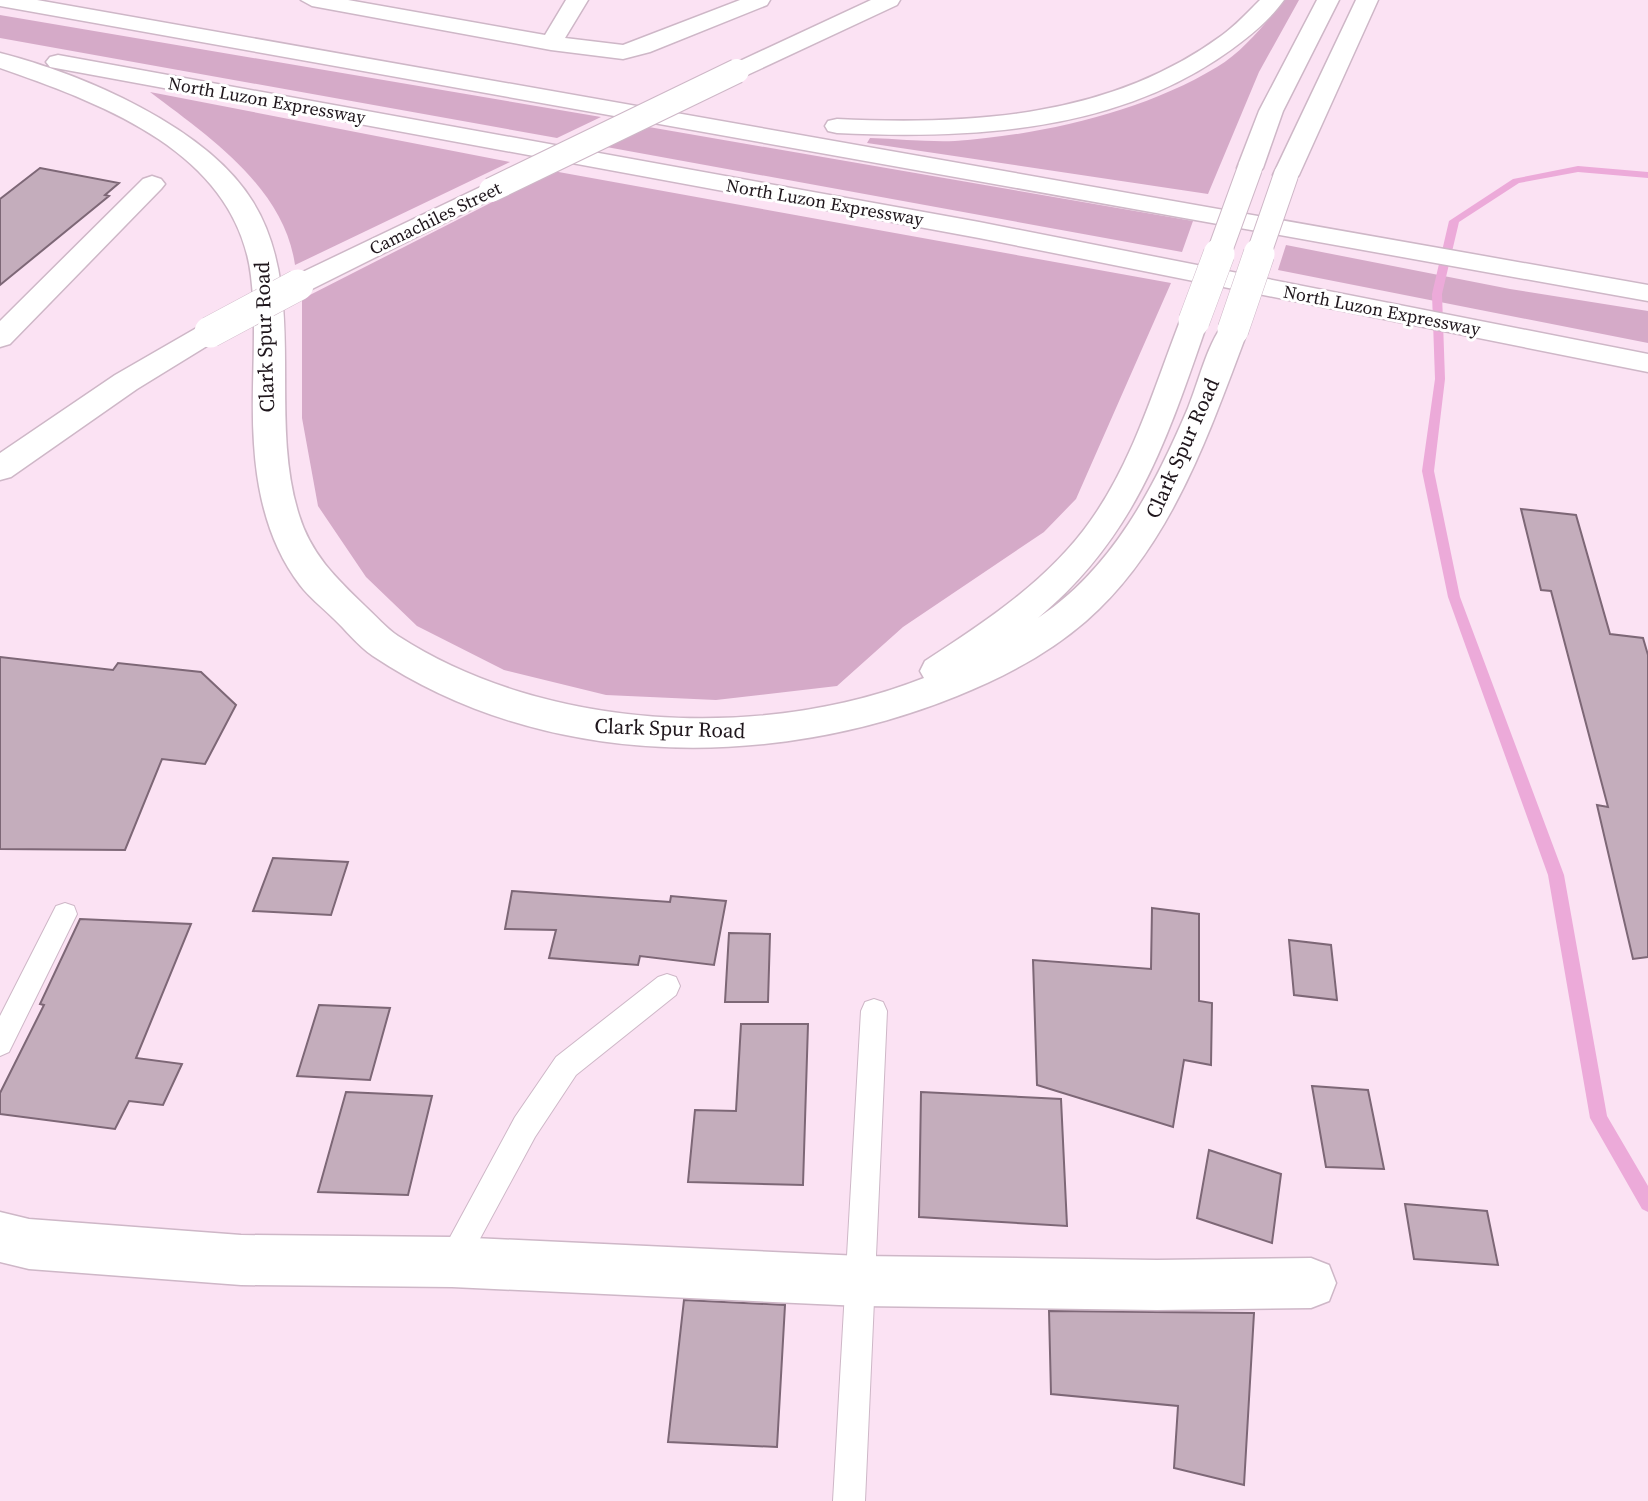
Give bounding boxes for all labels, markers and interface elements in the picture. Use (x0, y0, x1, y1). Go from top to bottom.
street label: North Luzon Expressway (166, 70, 368, 130)
street label: North Luzon Expressway (724, 172, 926, 232)
street label: Camachiles Street (365, 175, 505, 261)
street label: Clark Spur Road (247, 261, 281, 413)
street label: North Luzon Expressway (1281, 279, 1483, 342)
street label: Clark Spur Road (1138, 373, 1226, 523)
street label: Clark Spur Road (594, 711, 746, 745)

